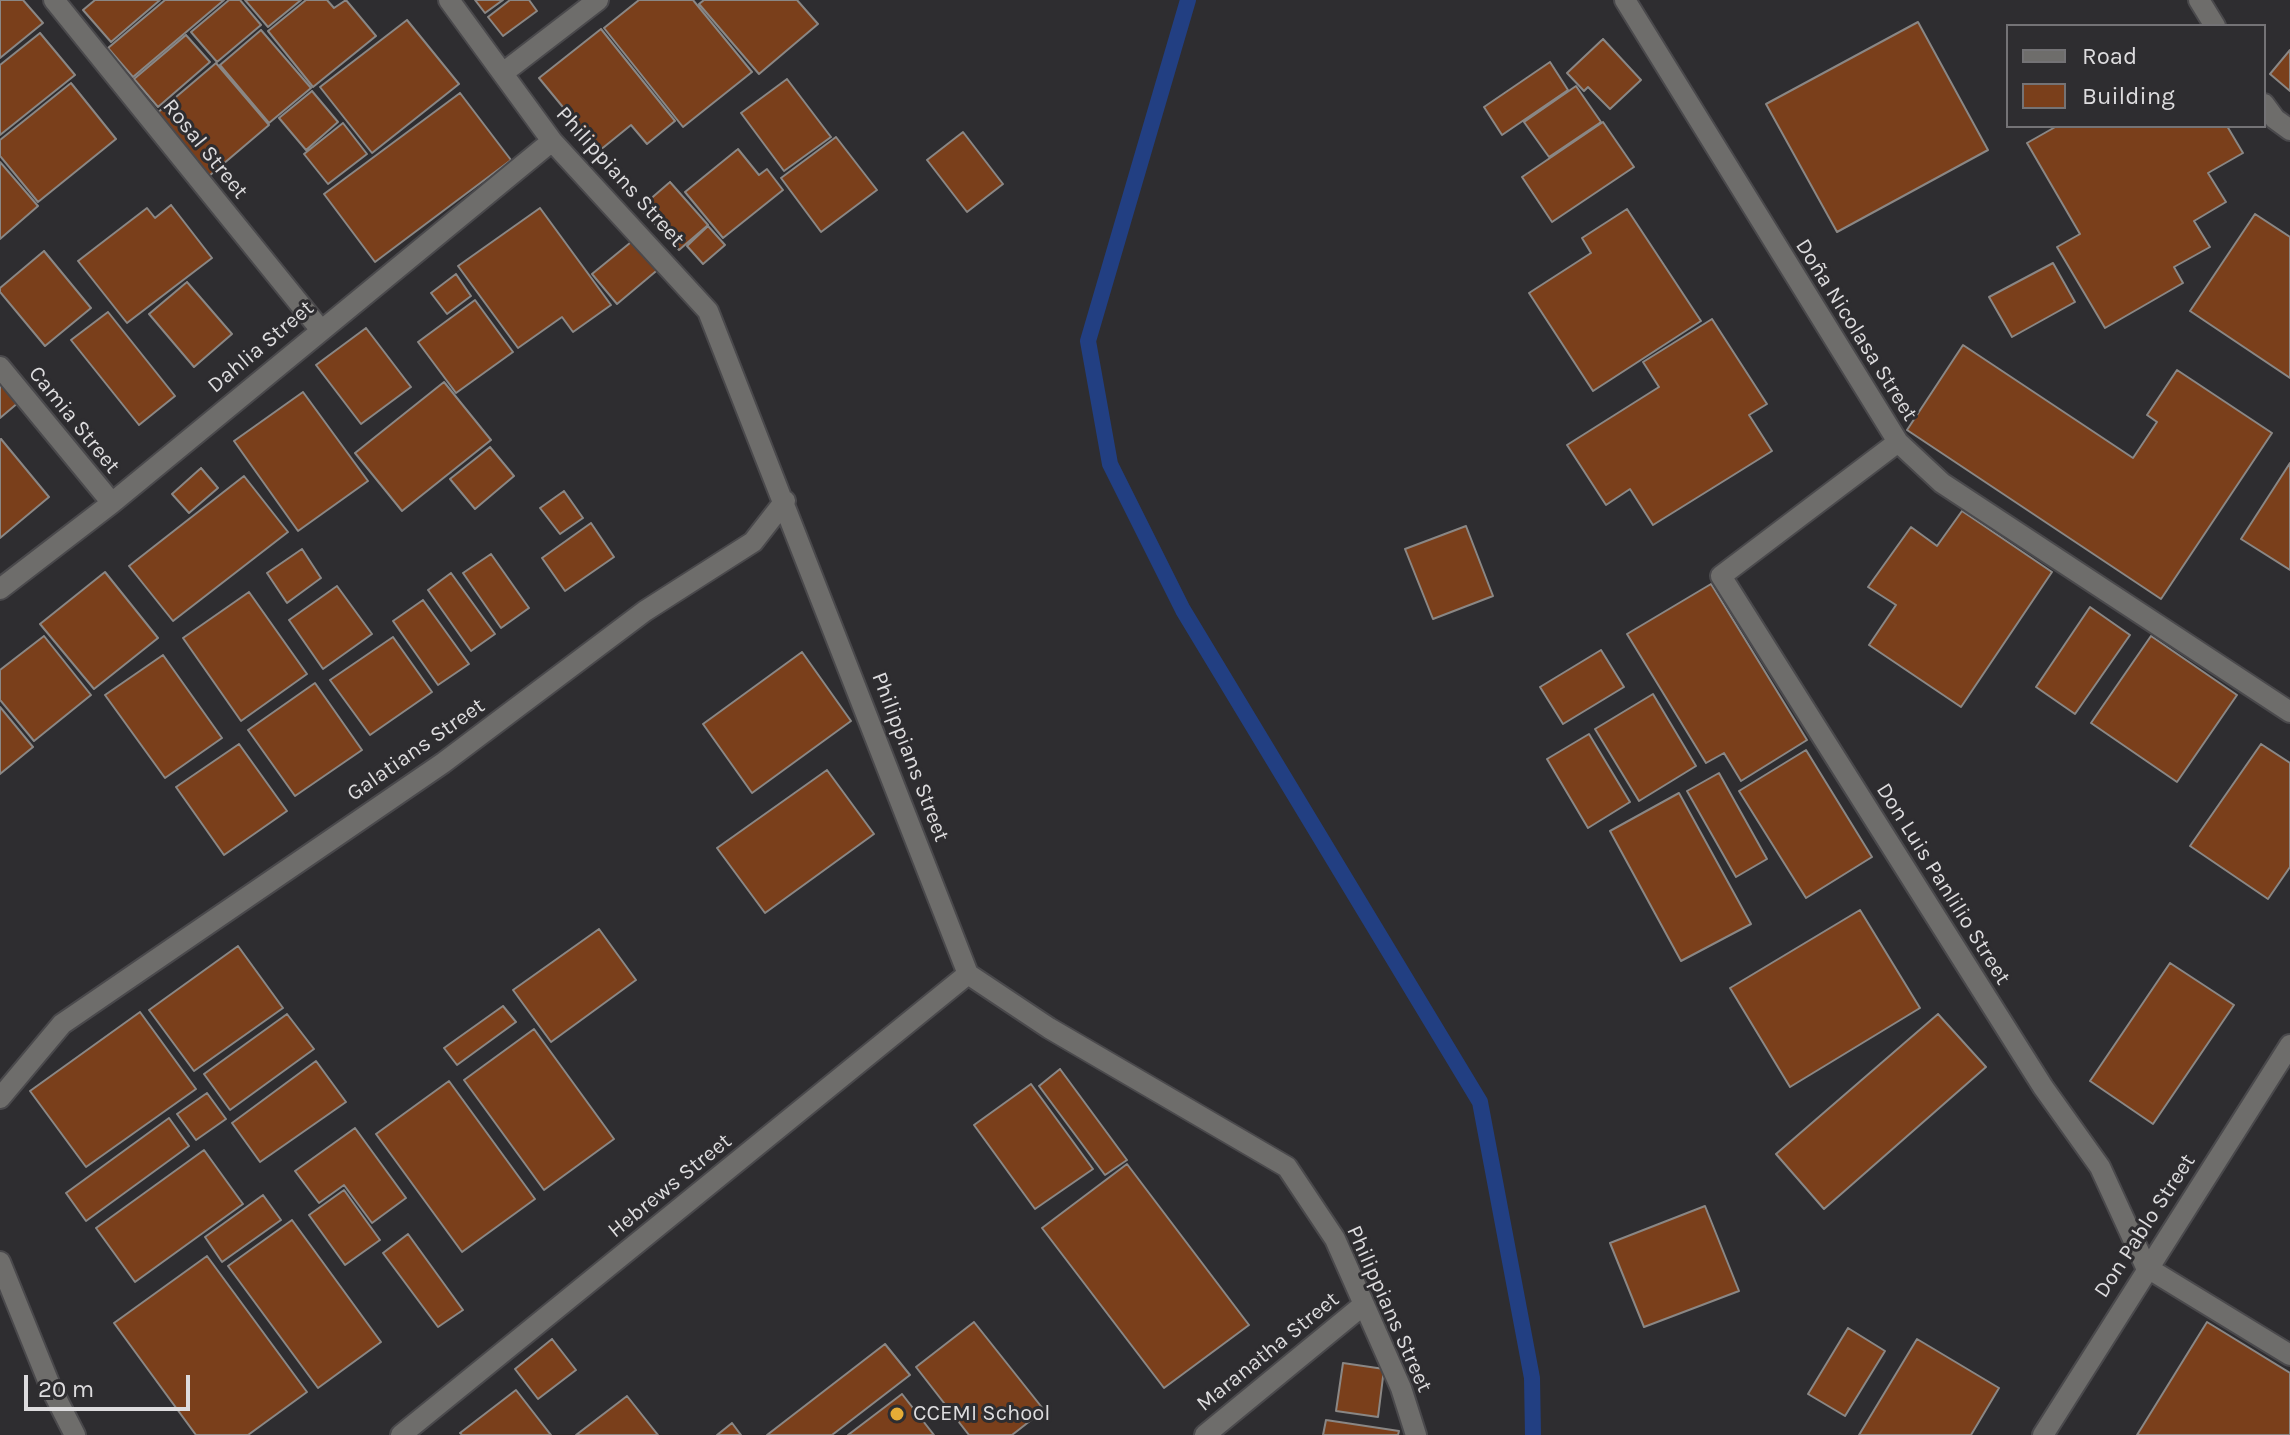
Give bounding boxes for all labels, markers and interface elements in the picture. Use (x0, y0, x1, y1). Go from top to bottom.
legend (2006, 24, 2266, 128)
text: Road (2082, 42, 2137, 70)
text: Building (2082, 82, 2175, 110)
street label: Rosal Street (157, 94, 253, 204)
street label: Philippians Street (550, 101, 690, 253)
street label: Doña Nicolasa Street (1789, 234, 1923, 426)
street label: Dahlia Street (203, 295, 319, 399)
street label: Camia Street (23, 361, 125, 479)
street label: Philippians Street (866, 668, 954, 846)
street label: Galatians Street (342, 693, 490, 807)
street label: Don Luis Panlilio Street (1870, 778, 2016, 990)
street label: Hebrews Street (603, 1128, 737, 1244)
street label: Don Pablo Street (2089, 1149, 2201, 1303)
street label: Philippians Street (1340, 1222, 1438, 1396)
street label: Maranatha Street (1192, 1287, 1344, 1417)
scale bar (28, 1359, 194, 1409)
text: 20 m (38, 1375, 94, 1403)
place label: CCEMI School (913, 1401, 1050, 1427)
marker: CCEMI School (888, 1405, 906, 1423)

